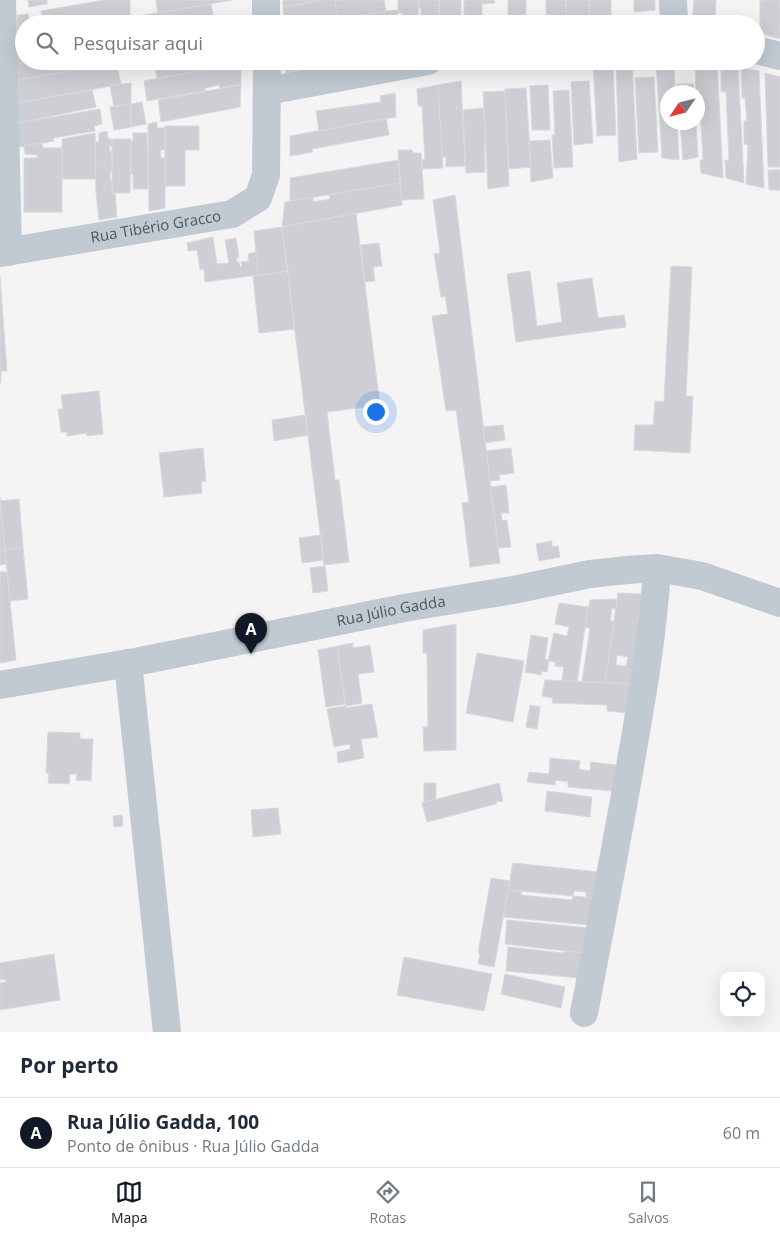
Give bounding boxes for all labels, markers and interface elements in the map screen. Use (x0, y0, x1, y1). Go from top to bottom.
search box (15, 15, 765, 70)
icon: search (33, 29, 61, 57)
text: Pesquisar aqui (73, 30, 203, 56)
north arrow (660, 85, 705, 130)
street label: Rua Tibério Gracco (89, 205, 222, 247)
your location (363, 399, 389, 425)
street label: Rua Júlio Gadda (335, 590, 447, 630)
pin: A (235, 613, 267, 654)
map controls (720, 972, 765, 1017)
button: locate (720, 972, 765, 1017)
text: Por perto (20, 1051, 119, 1079)
text: Rua Júlio Gadda, 100 (67, 1109, 259, 1135)
text: A (30, 1122, 42, 1144)
text: 60 m (723, 1122, 760, 1144)
text: Ponto de ônibus · Rua Júlio Gadda (67, 1135, 319, 1157)
tab: Mapa (111, 1178, 148, 1227)
tab: Rotas (370, 1178, 406, 1227)
tab: Salvos (628, 1178, 669, 1227)

